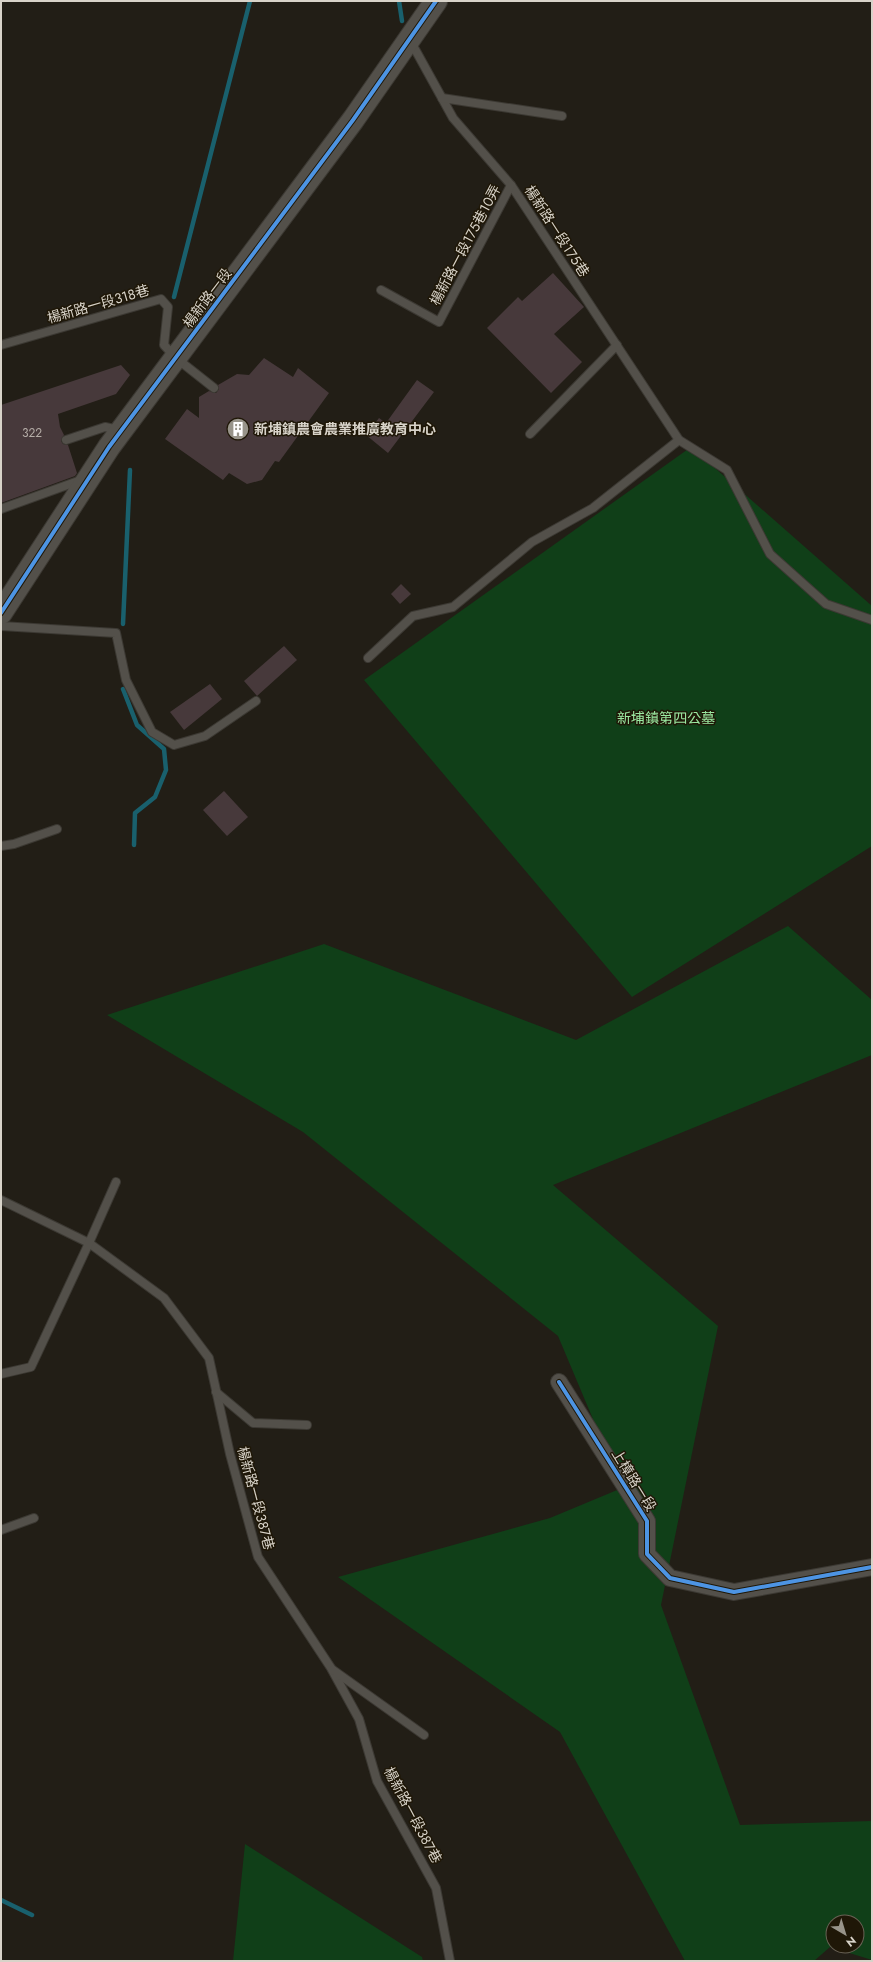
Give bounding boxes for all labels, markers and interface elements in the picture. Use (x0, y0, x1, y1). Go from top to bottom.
street label: 楊新路一段175巷10弄 (425, 181, 505, 309)
street label: 楊新路一段175巷 (520, 181, 594, 281)
street label: 楊新路一段 (178, 264, 236, 332)
street label: 楊新路一段318巷 (44, 280, 152, 328)
building icon: 新埔鎮農會農業推廣教育中心 (225, 416, 251, 442)
place label: 新埔鎮農會農業推廣教育中心 (254, 419, 436, 439)
house number: 322 (22, 424, 42, 442)
park label: 新埔鎮第四公墓 (617, 708, 715, 728)
street label: 楊新路一段387巷 (233, 1444, 279, 1552)
street label: 上樟路一段 (607, 1445, 661, 1515)
street label: 楊新路一段387巷 (379, 1763, 447, 1867)
north arrow (825, 1914, 865, 1954)
text: N (843, 1933, 860, 1951)

